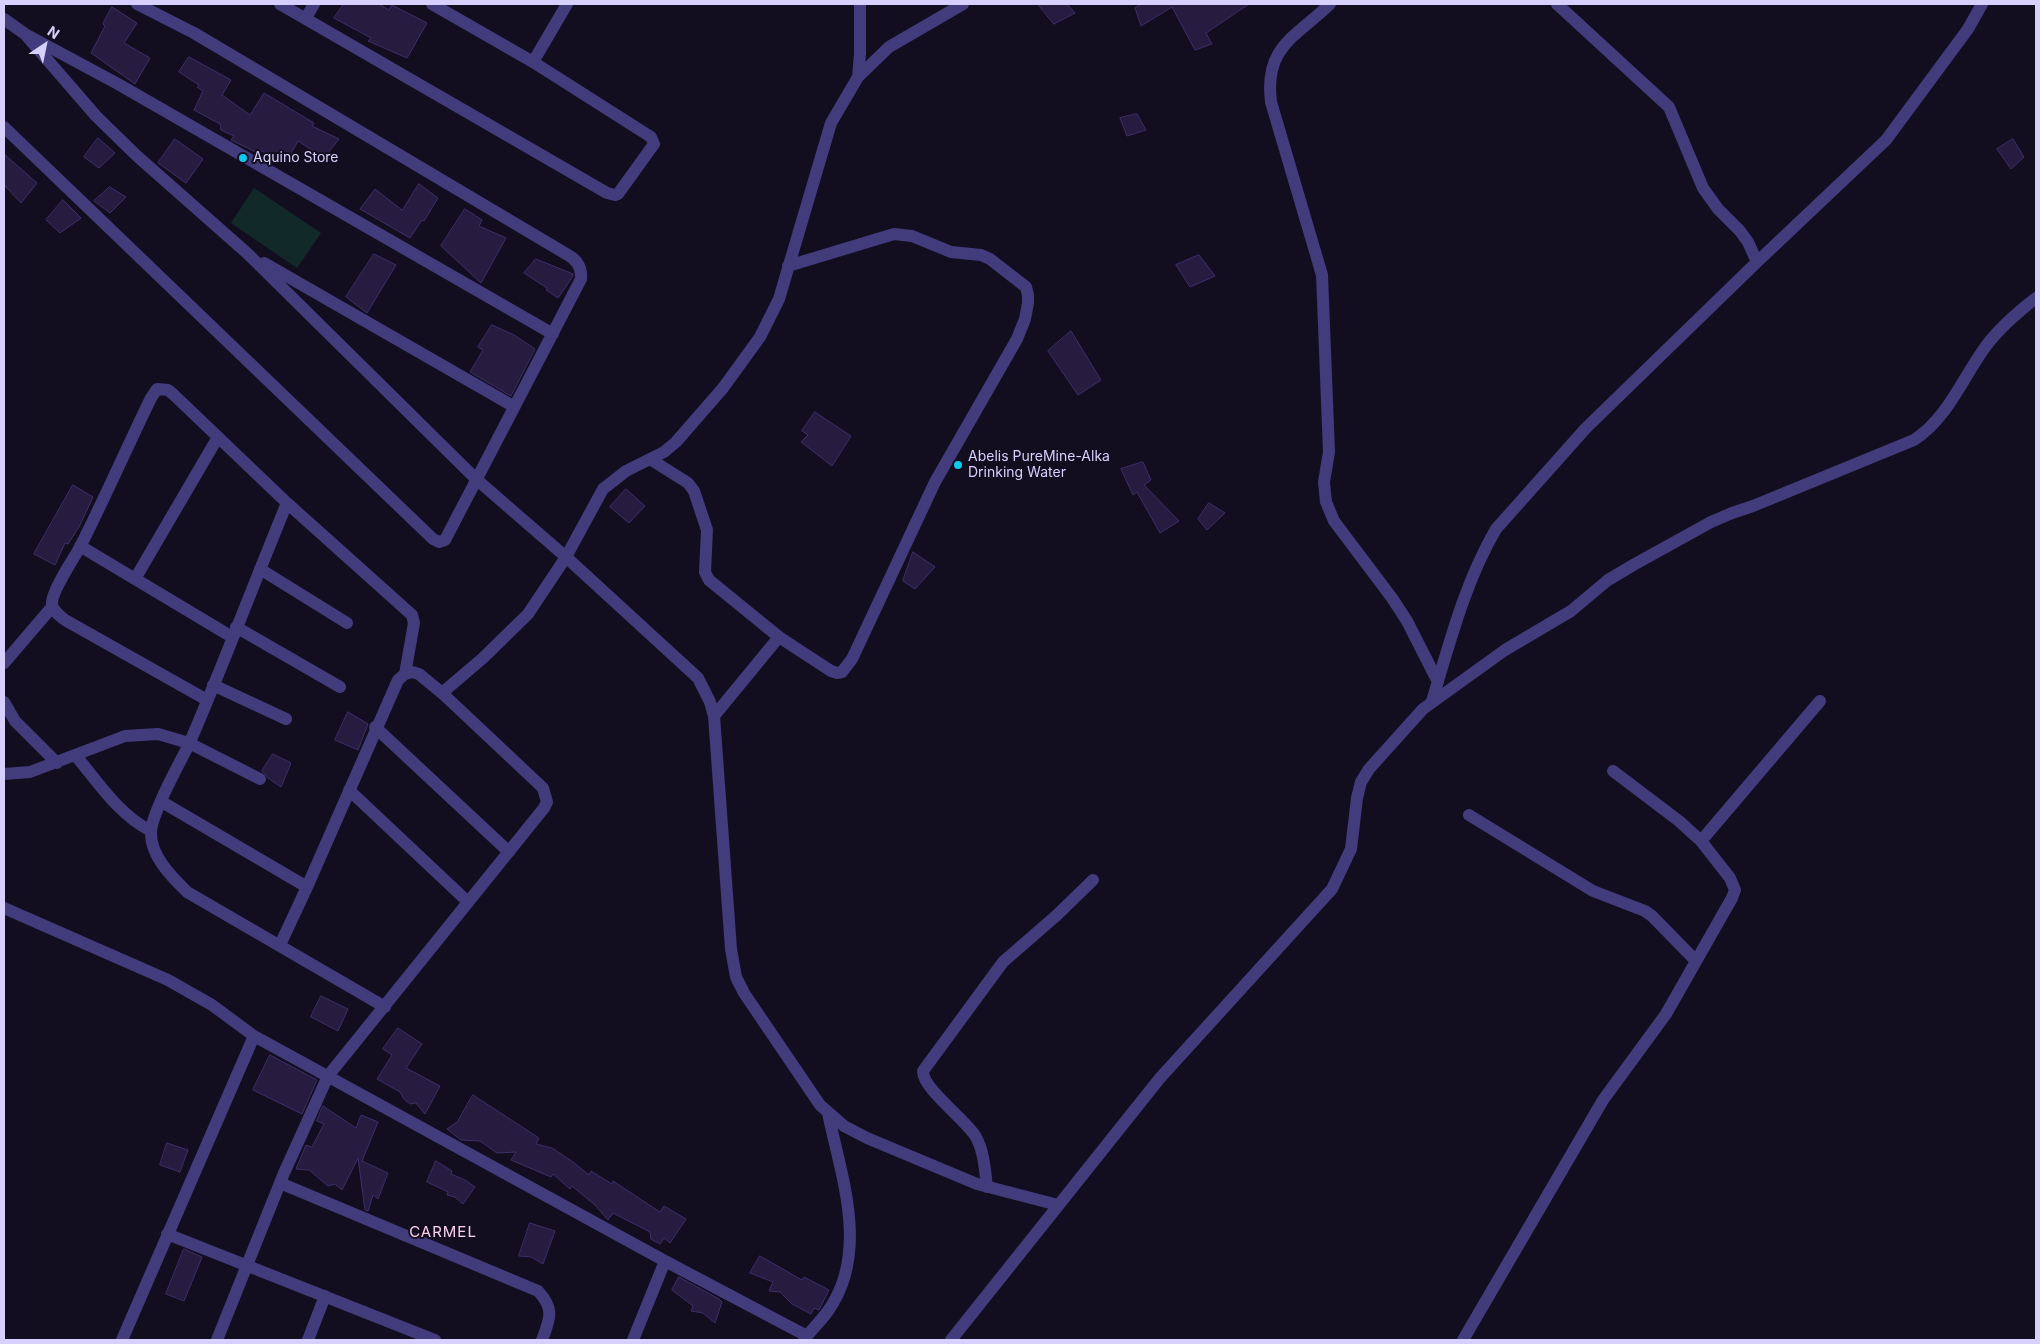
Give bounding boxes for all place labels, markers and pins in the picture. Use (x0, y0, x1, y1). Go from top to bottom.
place label: Aquino Store (253, 150, 339, 166)
marker: Aquino Store (237, 152, 249, 164)
place label: Abelis PureMine-Alka Drinking Water (968, 449, 1110, 482)
marker: Abelis PureMine-Alka Drinking Water (952, 459, 964, 471)

